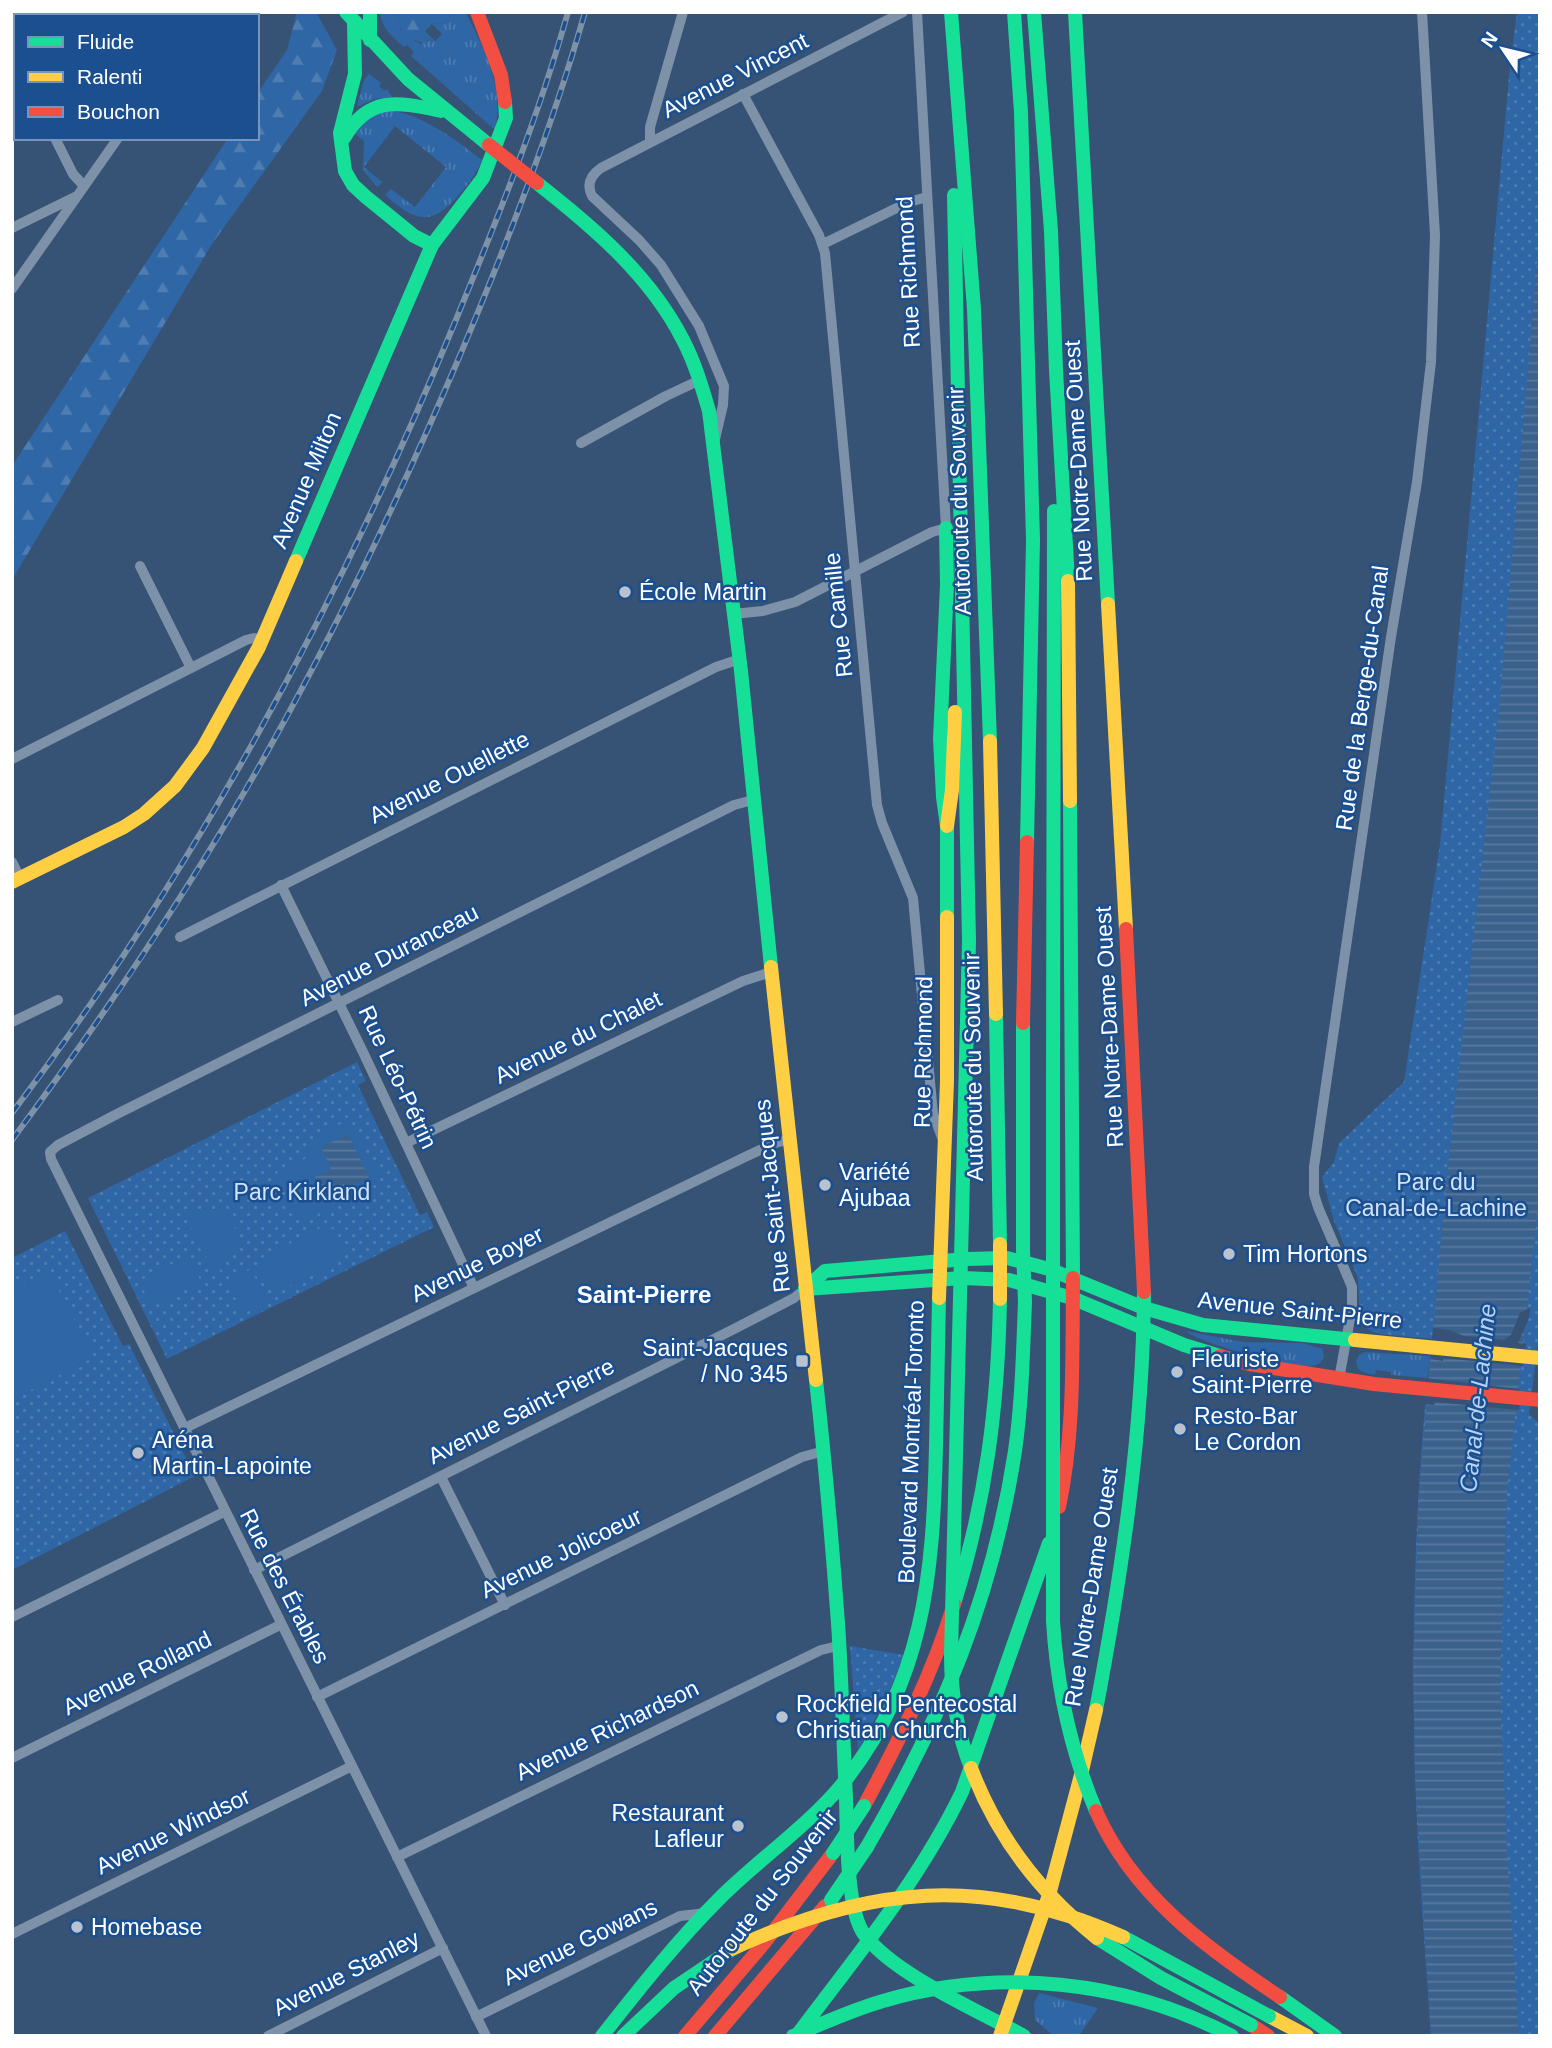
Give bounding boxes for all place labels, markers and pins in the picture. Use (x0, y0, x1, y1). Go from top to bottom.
place label: École Martin (639, 579, 767, 605)
marker: École Martin (617, 584, 633, 600)
place label: Variété Ajubaa (839, 1159, 911, 1211)
marker: Variété Ajubaa (817, 1177, 833, 1193)
place label: Tim Hortons (1243, 1241, 1367, 1267)
marker: Tim Hortons (1221, 1246, 1237, 1262)
place label: Saint-Jacques / No 345 (642, 1335, 788, 1387)
place label: Fleuriste Saint-Pierre (1191, 1346, 1312, 1398)
marker: Saint-Jacques / No 345 (794, 1353, 810, 1369)
marker: Fleuriste Saint-Pierre (1169, 1364, 1185, 1380)
place label: Resto-Bar Le Cordon (1194, 1403, 1301, 1455)
marker: Resto-Bar Le Cordon (1172, 1421, 1188, 1437)
place label: Aréna Martin-Lapointe (152, 1427, 312, 1479)
marker: Aréna Martin-Lapointe (130, 1445, 146, 1461)
place label: Rockfield Pentecostal Christian Church (796, 1691, 1017, 1743)
marker: Rockfield Pentecostal Christian Church (774, 1709, 790, 1725)
place label: Restaurant Lafleur (611, 1800, 725, 1852)
marker: Restaurant Lafleur (730, 1818, 746, 1834)
place label: Homebase (91, 1914, 202, 1940)
marker: Homebase (69, 1919, 85, 1935)

